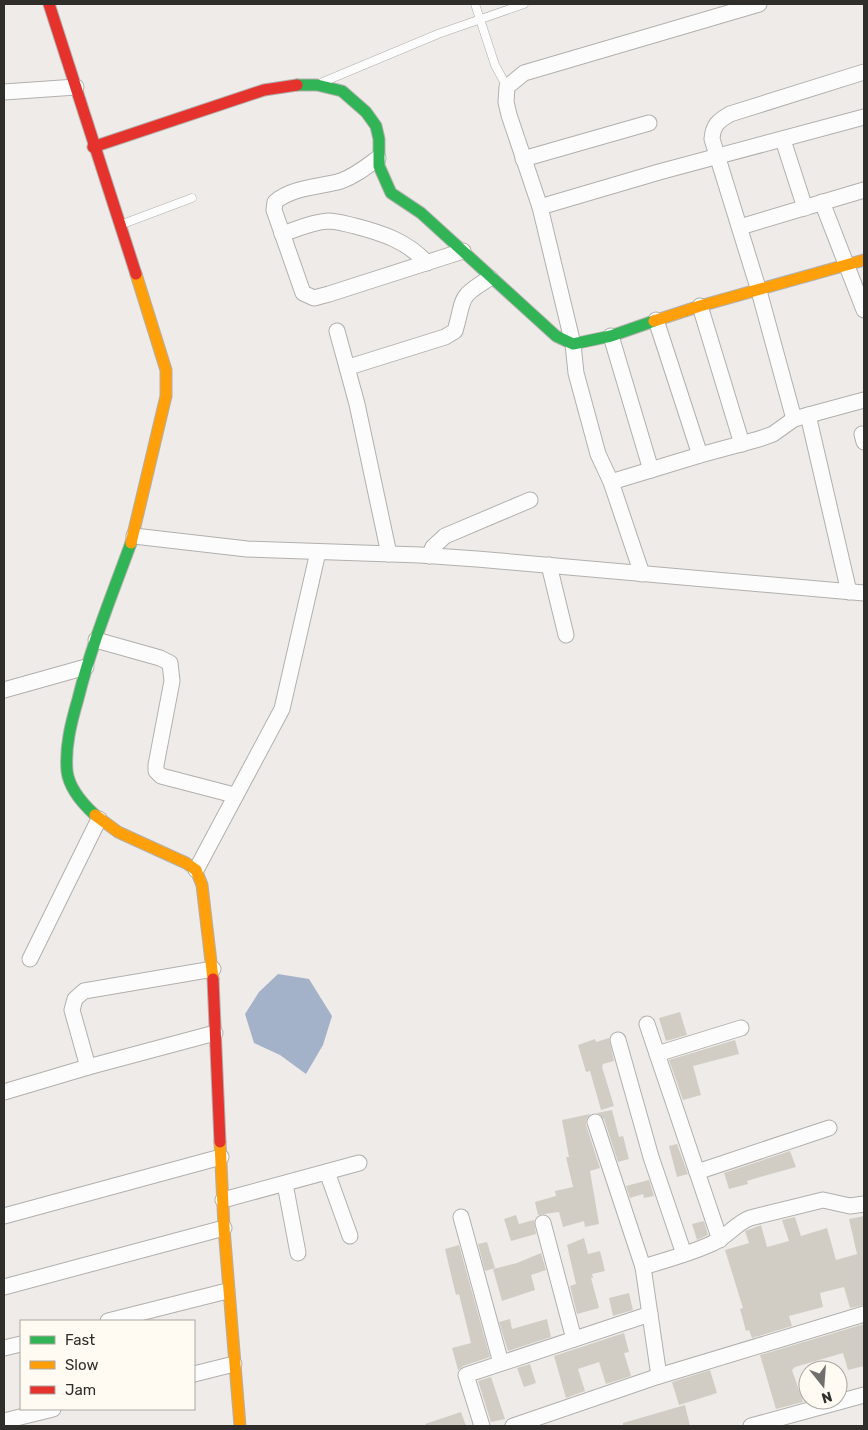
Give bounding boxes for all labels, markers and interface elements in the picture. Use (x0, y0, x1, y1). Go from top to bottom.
legend (20, 1320, 195, 1410)
text: Fast (65, 1331, 95, 1349)
text: Slow (65, 1356, 98, 1374)
north arrow (798, 1360, 848, 1410)
text: Jam (65, 1381, 96, 1399)
text: N (819, 1387, 834, 1407)

